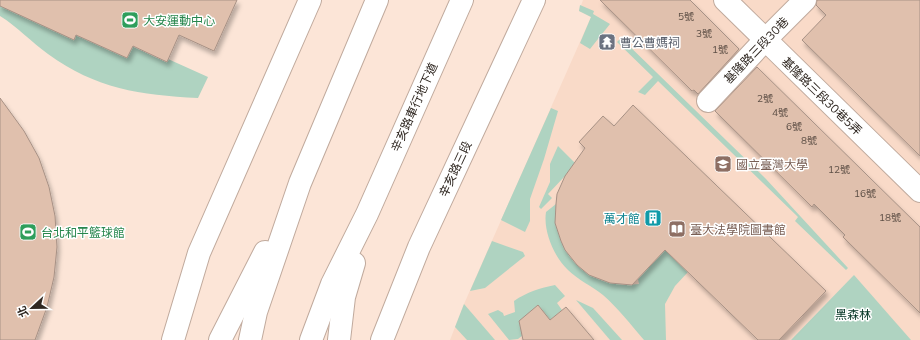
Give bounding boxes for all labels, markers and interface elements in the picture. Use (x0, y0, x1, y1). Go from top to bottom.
sports icon: 大安運動中心 (120, 10, 140, 30)
house number: 5號 (678, 10, 694, 23)
place label: 大安運動中心 (143, 13, 215, 28)
street label: 基隆路三段30巷 (721, 14, 791, 86)
house number: 3號 (696, 27, 712, 40)
temple icon: 曹公曹媽祠 (597, 32, 617, 52)
place label: 曹公曹媽祠 (620, 35, 680, 50)
house number: 1號 (712, 43, 728, 56)
street label: 基隆路三段30巷5弄 (779, 54, 865, 138)
street label: 辛亥路車行地下道 (388, 60, 440, 154)
house number: 2號 (757, 92, 773, 105)
house number: 4號 (772, 106, 788, 119)
house number: 6號 (786, 120, 802, 133)
house number: 8號 (801, 134, 817, 147)
street label: 辛亥路三段 (436, 139, 474, 199)
school or university icon: 國立臺灣大學 (713, 154, 733, 174)
place label: 國立臺灣大學 (736, 157, 808, 172)
house number: 12號 (828, 163, 850, 176)
house number: 16號 (854, 187, 876, 200)
building icon: 萬才館 (643, 208, 663, 228)
place label: 萬才館 (604, 211, 640, 226)
house number: 18號 (879, 211, 901, 224)
library icon: 臺大法學院圖書館 (667, 219, 687, 239)
sports icon: 台北和平籃球館 (18, 222, 38, 242)
place label: 臺大法學院圖書館 (690, 222, 786, 237)
place label: 台北和平籃球館 (41, 225, 125, 240)
north arrow (12, 288, 52, 328)
text: 北 (14, 304, 31, 319)
park label: 黑森林 (835, 307, 871, 322)

